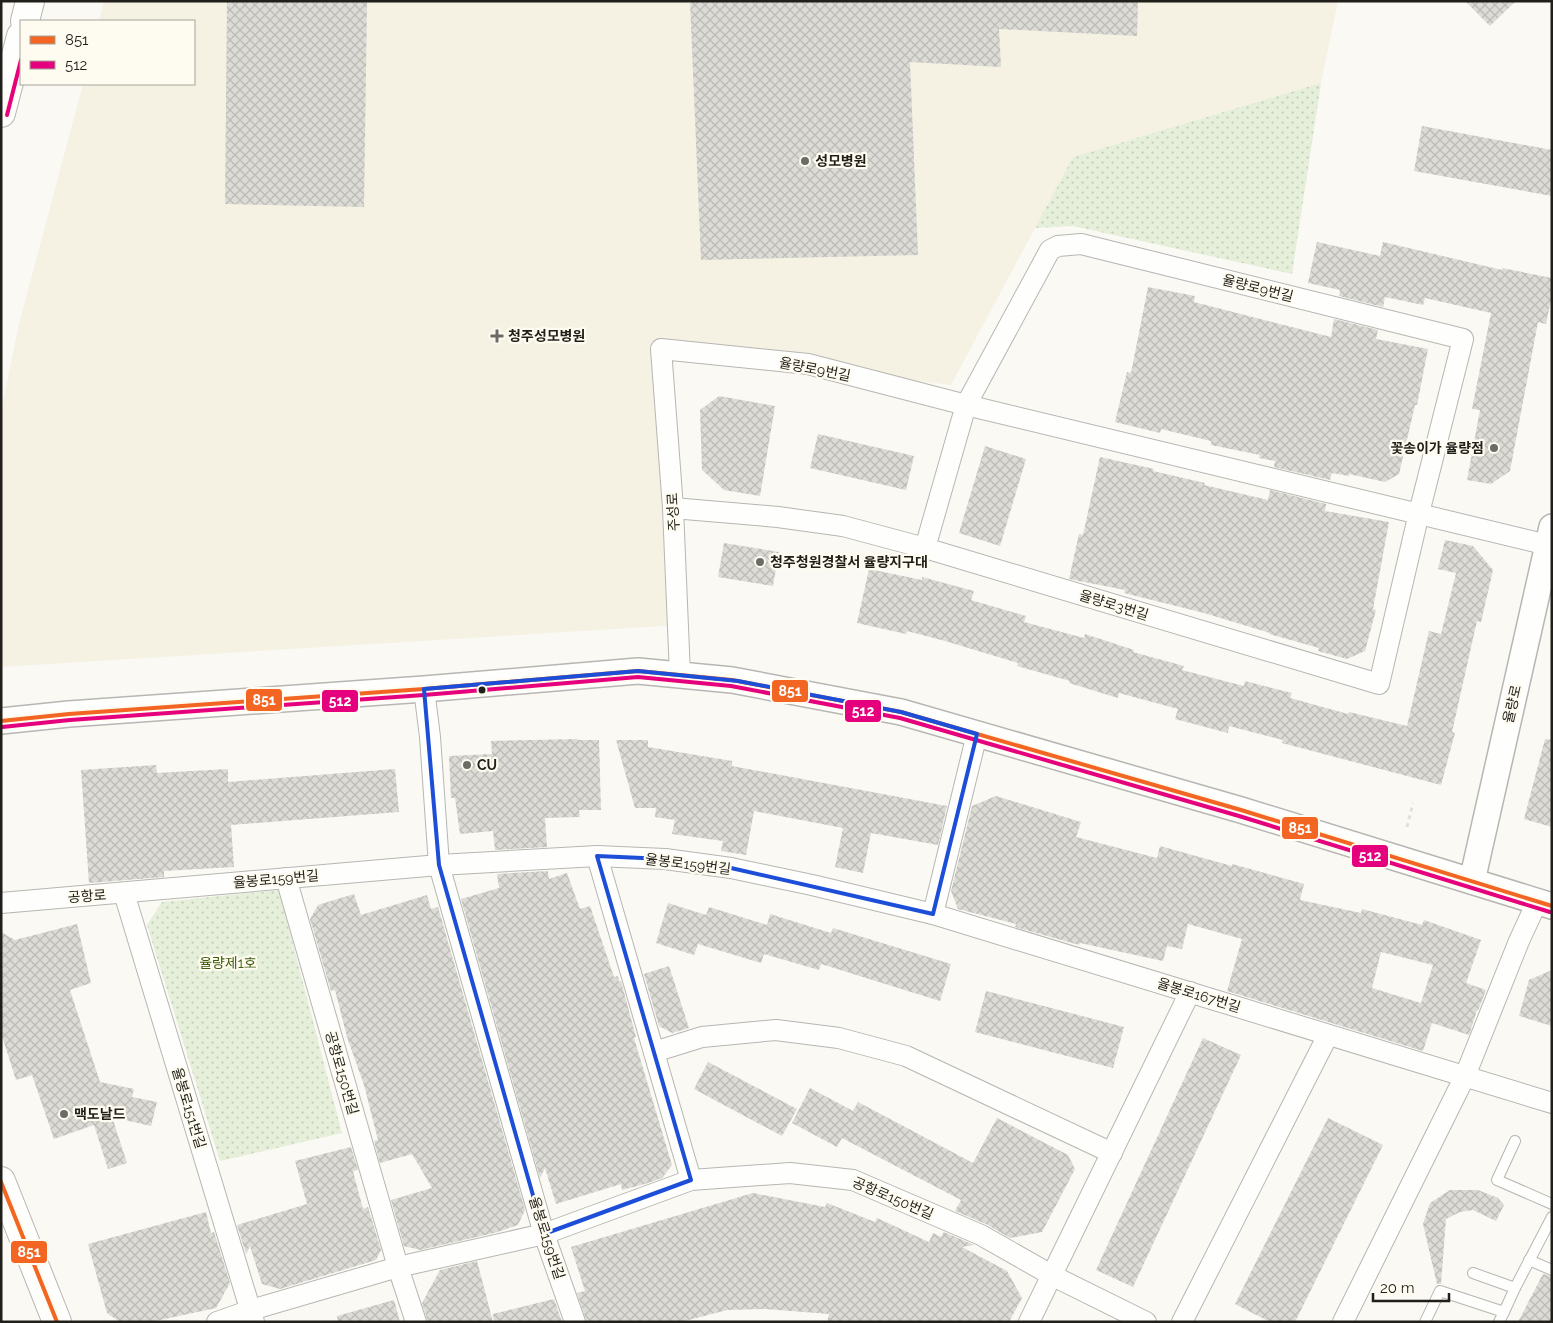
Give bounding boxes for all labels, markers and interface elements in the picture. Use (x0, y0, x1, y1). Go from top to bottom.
legend (20, 20, 195, 85)
text: 851 (65, 31, 89, 49)
text: 512 (65, 56, 88, 74)
place label: 성모병원 (815, 153, 867, 169)
marker: 성모병원 (799, 155, 811, 167)
street label: 율량로9번길 (1221, 271, 1295, 305)
place label: 청주성모병원 (508, 328, 585, 344)
marker: 청주성모병원 (490, 329, 504, 343)
street label: 율량로9번길 (778, 354, 852, 384)
place label: 꽃송이가 율량점 (1390, 440, 1484, 456)
marker: 꽃송이가 율량점 (1488, 442, 1500, 454)
street label: 주성로 (664, 492, 682, 532)
place label: 청주청원경찰서 율량지구대 (770, 554, 928, 570)
marker: 청주청원경찰서 율량지구대 (754, 556, 766, 568)
street label: 율량로3번길 (1077, 587, 1151, 623)
line badge: 851 (771, 679, 809, 703)
text: 851 (778, 683, 802, 699)
street label: 율량로 (1500, 683, 1524, 725)
unlabelled marker (477, 685, 487, 695)
line badge: 851 (245, 688, 283, 712)
line badge: 512 (321, 689, 359, 713)
text: 851 (252, 692, 276, 708)
text: 512 (329, 693, 351, 709)
line badge: 512 (844, 699, 882, 723)
text: 512 (852, 703, 874, 719)
place label: CU (477, 757, 497, 773)
marker: CU (461, 759, 473, 771)
line badge: 851 (1281, 816, 1319, 840)
text: 851 (1288, 820, 1312, 836)
line badge: 512 (1351, 844, 1389, 868)
text: 512 (1359, 848, 1381, 864)
street label: 율봉로159번길 (644, 851, 732, 877)
street label: 율봉로159번길 (232, 867, 320, 891)
street label: 공항로 (67, 887, 107, 905)
park label: 율량제1호 (199, 955, 257, 971)
street label: 율봉로167번길 (1155, 975, 1243, 1015)
street label: 공항로150번길 (322, 1029, 362, 1117)
street label: 율봉로151번길 (169, 1065, 209, 1151)
place label: 맥도날드 (74, 1106, 126, 1122)
marker: 맥도날드 (58, 1108, 70, 1120)
street label: 공항로150번길 (850, 1174, 936, 1222)
street label: 율봉로159번길 (526, 1195, 568, 1281)
line badge: 851 (10, 1240, 48, 1264)
text: 851 (17, 1244, 41, 1260)
scale bar (1373, 1270, 1449, 1302)
text: 20 m (1380, 1279, 1415, 1297)

